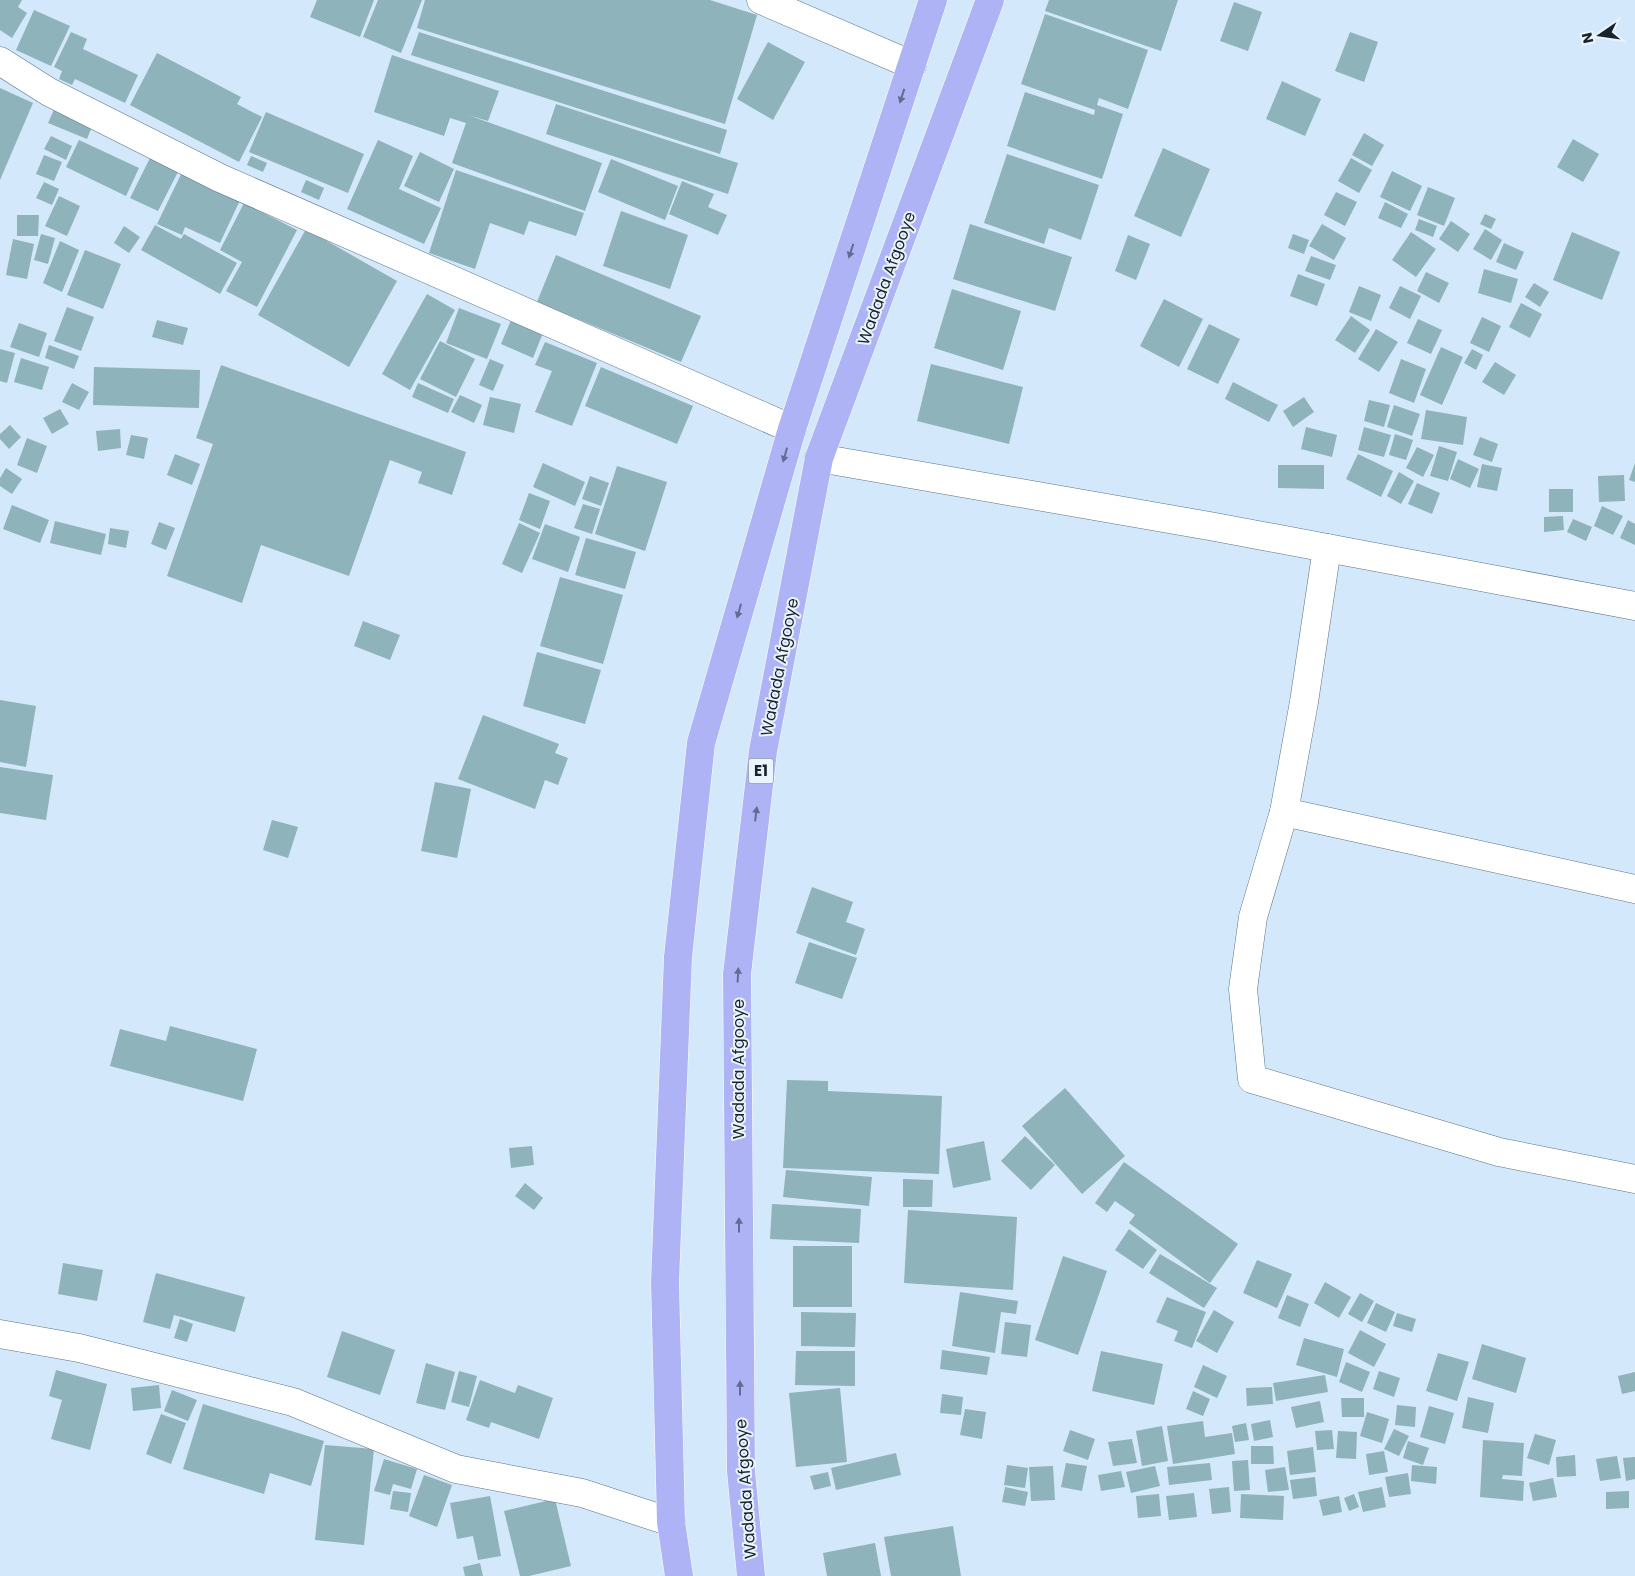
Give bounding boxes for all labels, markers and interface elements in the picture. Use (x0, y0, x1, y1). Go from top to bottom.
north arrow (1575, 10, 1625, 60)
text: N (1576, 31, 1598, 45)
one-way arrow (898, 89, 906, 104)
street label: Wadada Afgooye (852, 208, 921, 348)
one-way arrow (847, 243, 854, 258)
one-way arrow (780, 448, 788, 463)
street label: Wadada Afgooye (755, 596, 804, 738)
one-way arrow (735, 604, 743, 619)
road number: E1 (748, 758, 774, 784)
one-way arrow (752, 806, 760, 822)
one-way arrow (734, 967, 742, 983)
street label: Wadada Afgooye (727, 999, 750, 1139)
one-way arrow (735, 1217, 743, 1233)
one-way arrow (736, 1380, 744, 1396)
street label: Wadada Afgooye (729, 1418, 762, 1560)

